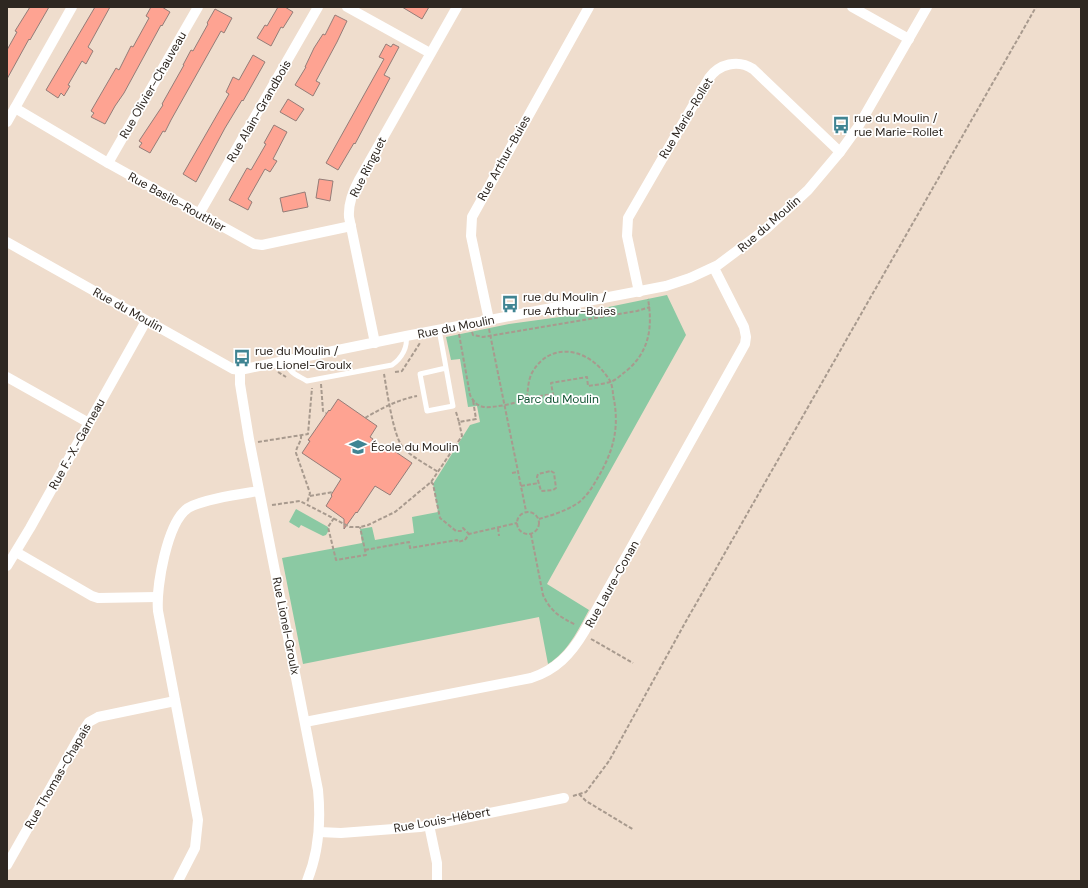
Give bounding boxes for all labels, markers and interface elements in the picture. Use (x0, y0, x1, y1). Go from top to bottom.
street label: Rue Olivier-Chauveau (116, 29, 190, 141)
street label: Rue Alain-Grandbois (223, 57, 295, 165)
street label: Rue Marie-Rollet (655, 74, 717, 161)
place label: rue du Moulin / rue Marie-Rollet (854, 110, 943, 140)
street label: Rue Arthur-Buies (474, 112, 534, 204)
bus stop icon: rue du Moulin / rue Marie-Rollet (831, 115, 851, 135)
street label: Rue Ringuet (346, 134, 390, 200)
street label: Rue Basile-Routhier (125, 169, 229, 236)
street label: Rue du Moulin (734, 192, 804, 256)
street label: Rue du Moulin (90, 284, 166, 336)
place label: rue du Moulin / rue Arthur-Buies (523, 289, 616, 319)
bus stop icon: rue du Moulin / rue Arthur-Buies (500, 294, 520, 314)
street label: Rue du Moulin (416, 312, 496, 342)
place label: rue du Moulin / rue Lionel-Groulx (255, 343, 351, 373)
bus stop icon: rue du Moulin / rue Lionel-Groulx (232, 348, 252, 368)
park label: Parc du Moulin (517, 391, 599, 407)
street label: Rue F.-X.-Garneau (45, 395, 109, 492)
school or university icon: École du Moulin (348, 437, 368, 457)
place label: École du Moulin (371, 439, 459, 455)
street label: Rue Laure-Conan (581, 537, 643, 630)
street label: Rue Lionel-Groulx (269, 576, 303, 676)
street label: Rue Thomas-Chapais (21, 720, 95, 832)
street label: Rue Louis-Hébert (392, 804, 492, 836)

